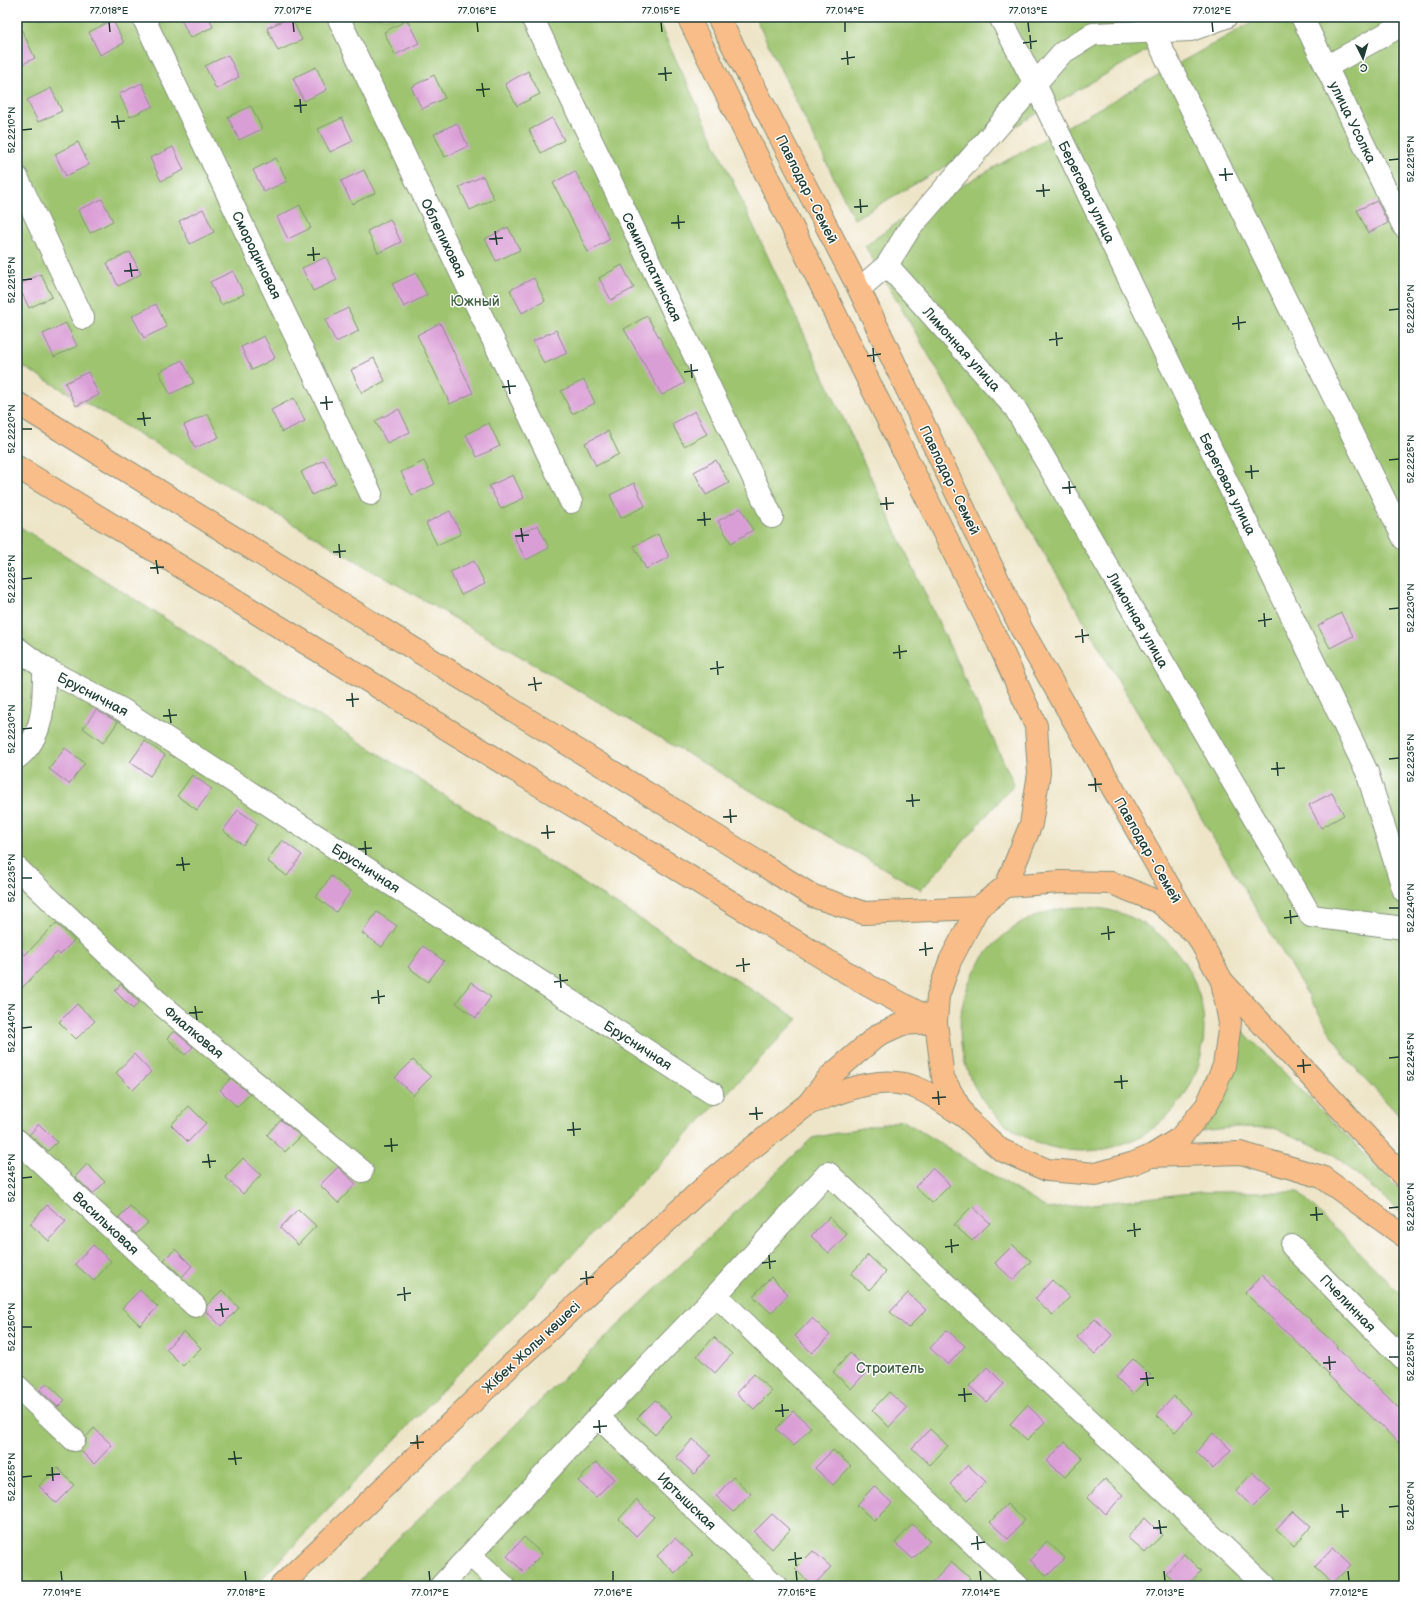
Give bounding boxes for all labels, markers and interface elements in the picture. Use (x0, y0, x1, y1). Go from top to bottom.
text: 77.018°E (90, 5, 129, 17)
text: 77.017°E (274, 5, 312, 17)
text: 77.016°E (458, 5, 497, 17)
text: 77.015°E (642, 5, 681, 17)
text: 77.014°E (826, 5, 865, 17)
text: 77.013°E (1009, 5, 1048, 17)
text: 77.012°E (1193, 5, 1232, 17)
north arrow (1343, 38, 1383, 78)
text: С (1359, 61, 1368, 74)
street label: улица Усолка (1325, 78, 1380, 167)
text: 52.2210°N (6, 106, 18, 154)
street label: Павлодар - Семей (772, 132, 841, 246)
text: 52.2215°N (1405, 136, 1417, 182)
street label: Береговая улица (1054, 138, 1119, 247)
street label: Облепиховая (417, 196, 470, 281)
street label: Смородиновая (228, 208, 285, 302)
street label: Семипалатинская (618, 210, 685, 325)
text: 52.2215°N (6, 257, 18, 303)
text: 52.2220°N (1405, 284, 1417, 334)
park label: Южный (450, 293, 500, 310)
street label: Лимонная улица (919, 303, 1004, 396)
text: 52.2220°N (6, 404, 18, 454)
street label: Павлодар - Семей (916, 423, 983, 538)
street label: Береговая улица (1195, 430, 1260, 539)
text: 52.2225°N (1405, 434, 1417, 484)
text: 52.2225°N (6, 554, 18, 604)
street label: Лимонная улица (1103, 569, 1172, 672)
text: 52.2230°N (1405, 583, 1417, 633)
street label: Брусничная (54, 669, 131, 720)
text: 52.2230°N (6, 704, 18, 754)
text: 52.2235°N (1405, 733, 1417, 783)
street label: Павлодар - Семей (1110, 794, 1185, 906)
street label: Брусничная (328, 840, 403, 897)
text: 52.2235°N (6, 853, 18, 903)
text: 52.2240°N (1405, 883, 1417, 933)
street label: Фиалковая (160, 1002, 227, 1062)
text: 52.2240°N (6, 1003, 18, 1053)
street label: Брусничная (600, 1017, 675, 1074)
text: 52.2245°N (1405, 1032, 1417, 1082)
text: 52.2245°N (6, 1153, 18, 1203)
text: 52.2250°N (1405, 1182, 1417, 1232)
street label: Васильковая (69, 1188, 143, 1259)
street label: Пчелинная (1316, 1271, 1379, 1336)
street label: Жібек Жолы көшесі (479, 1298, 584, 1397)
text: 52.2250°N (6, 1302, 18, 1352)
text: 52.2255°N (1405, 1333, 1417, 1381)
park label: Строитель (856, 1360, 924, 1377)
text: 52.2255°N (6, 1453, 18, 1501)
street label: Иртышская (654, 1469, 720, 1534)
text: 52.2260°N (1405, 1481, 1417, 1531)
text: 77.019°E (43, 1587, 82, 1599)
text: 77.018°E (227, 1587, 266, 1599)
text: 77.017°E (411, 1587, 449, 1599)
text: 77.016°E (594, 1587, 633, 1599)
text: 77.015°E (778, 1587, 817, 1599)
text: 77.014°E (962, 1587, 1001, 1599)
text: 77.013°E (1146, 1587, 1185, 1599)
text: 77.012°E (1330, 1587, 1369, 1599)

